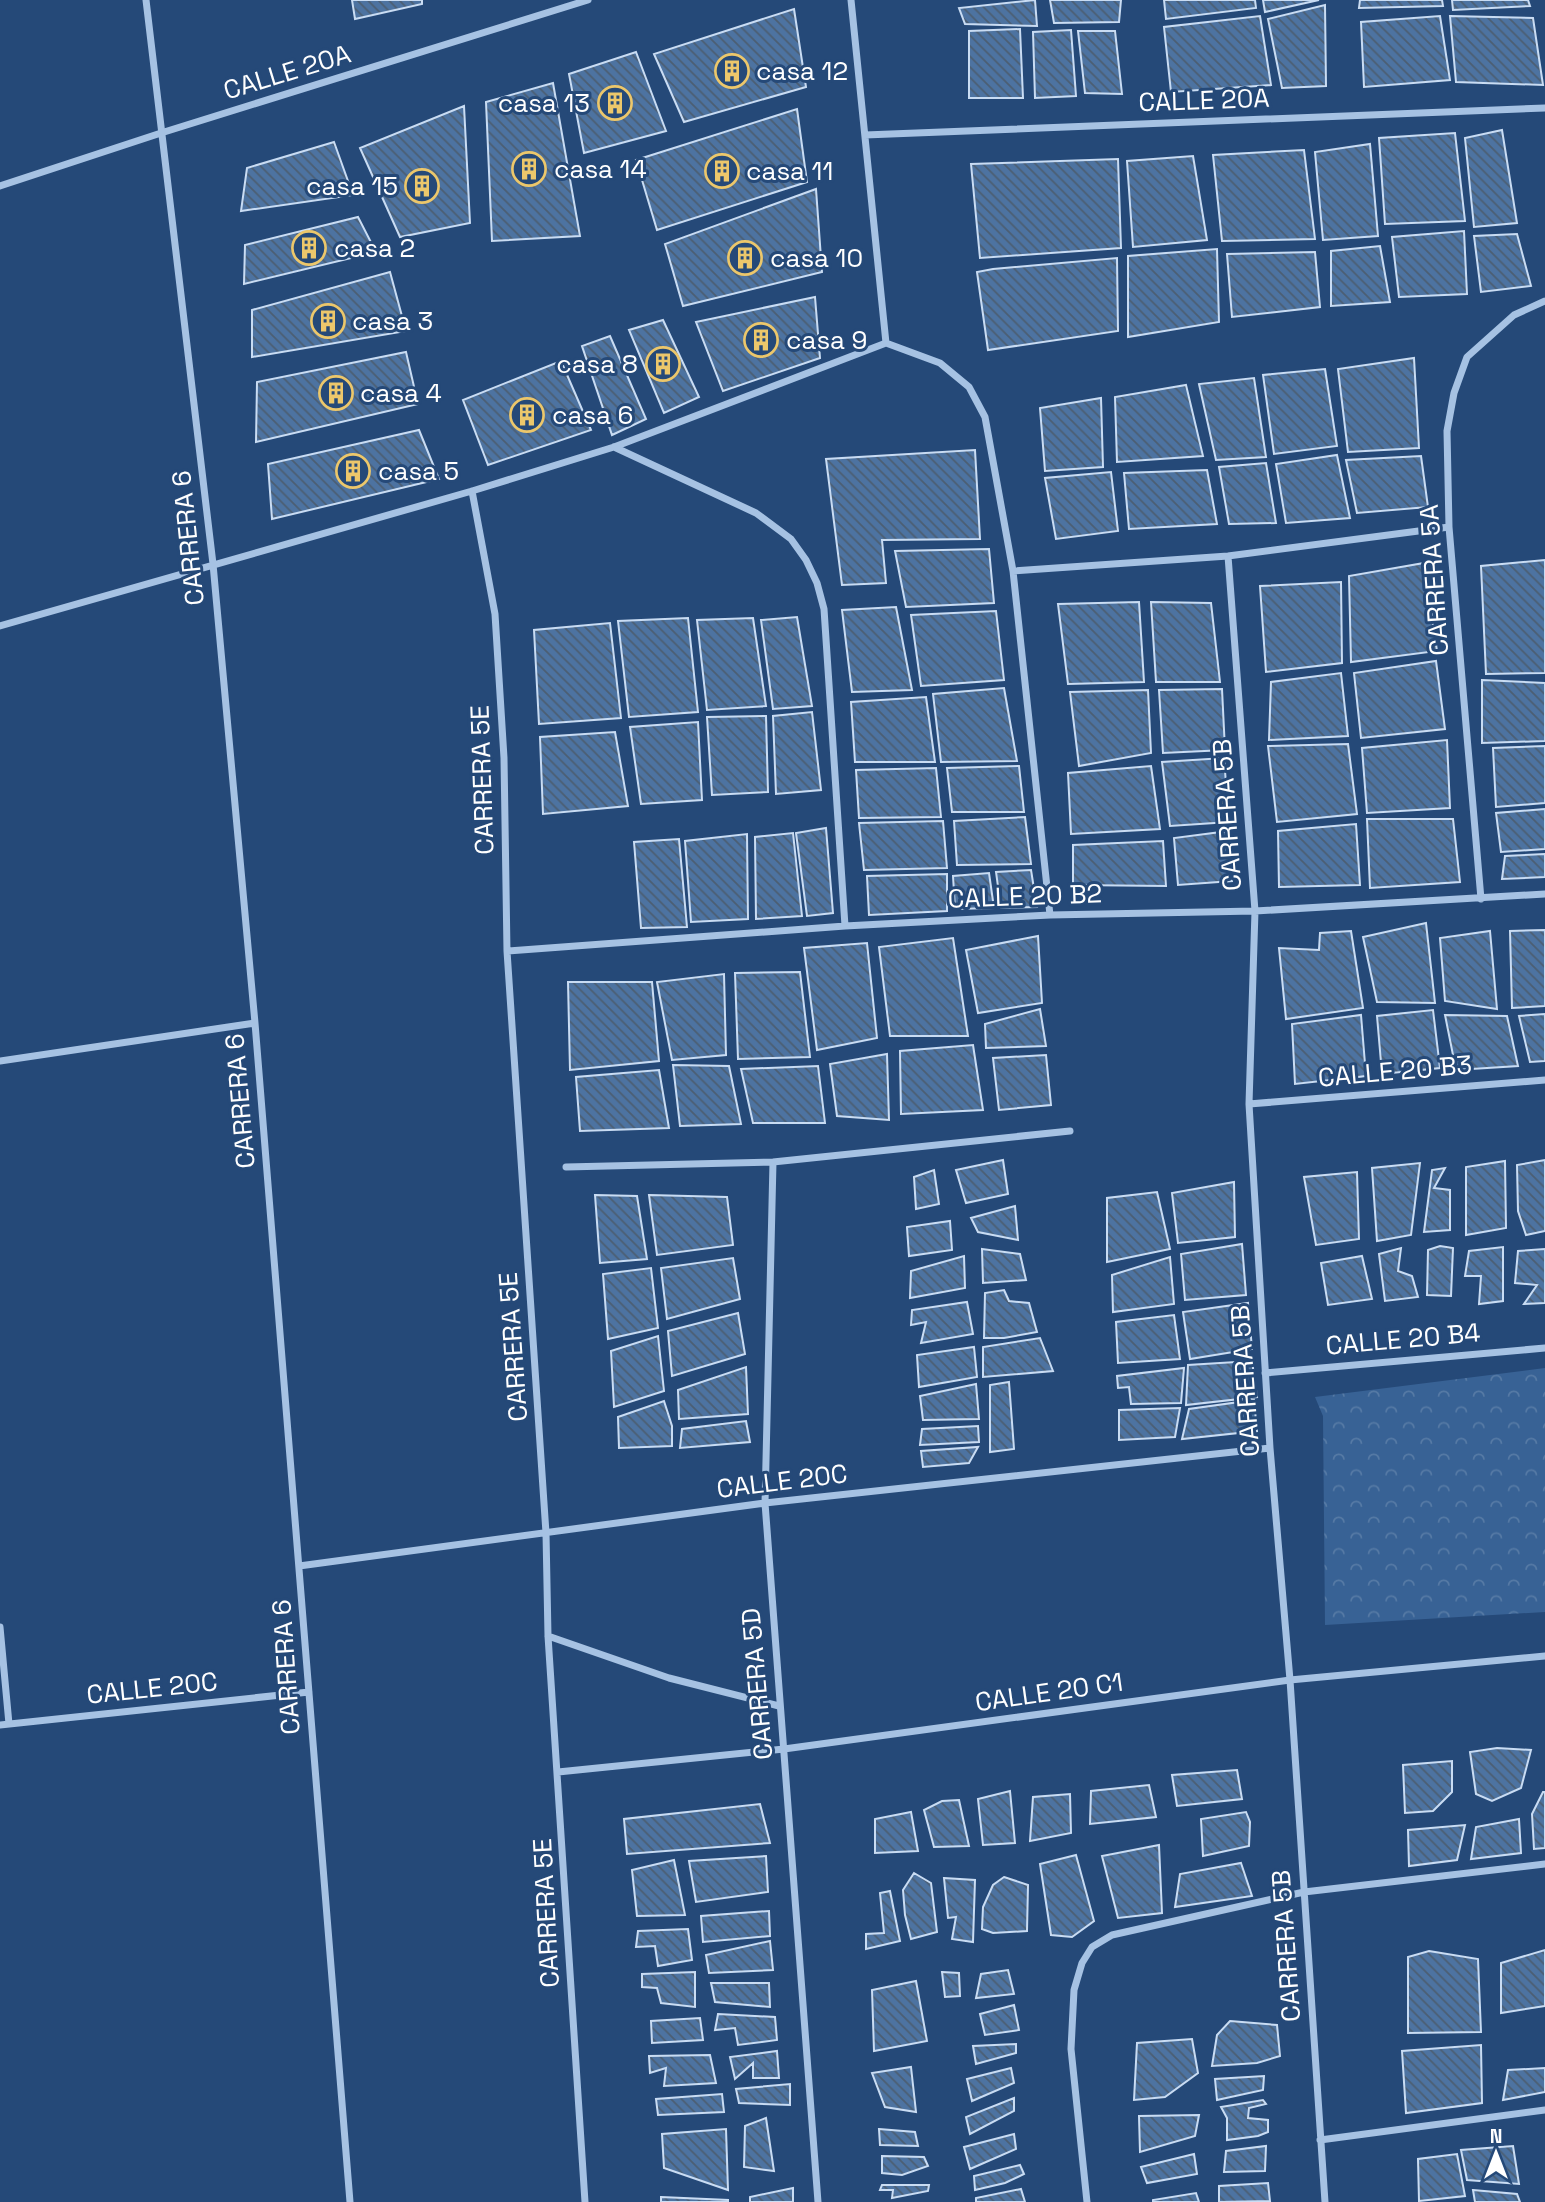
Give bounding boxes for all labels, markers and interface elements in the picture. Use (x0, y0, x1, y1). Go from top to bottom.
street label: CALLE 20A (219, 37, 355, 107)
building icon: casa 12 (713, 52, 751, 90)
place label: casa 12 (756, 54, 848, 88)
street label: CALLE 20A (1138, 81, 1270, 119)
building icon: casa 13 (596, 84, 634, 122)
place label: casa 13 (498, 86, 590, 120)
building icon: casa 14 (510, 150, 548, 188)
place label: casa 14 (554, 152, 647, 186)
building icon: casa 11 (703, 152, 741, 190)
place label: casa 11 (746, 154, 833, 188)
building icon: casa 15 (403, 167, 441, 205)
place label: casa 15 (306, 169, 398, 203)
building icon: casa 2 (290, 229, 328, 267)
place label: casa 2 (334, 231, 415, 265)
building icon: casa 10 (726, 239, 764, 277)
place label: casa 10 (770, 241, 863, 275)
building icon: casa 3 (309, 302, 347, 340)
place label: casa 3 (352, 304, 433, 338)
building icon: casa 9 (742, 321, 780, 359)
place label: casa 9 (786, 323, 868, 357)
building icon: casa 8 (644, 345, 682, 383)
place label: casa 8 (556, 347, 638, 381)
building icon: casa 4 (317, 374, 355, 412)
place label: casa 4 (360, 376, 442, 410)
building icon: casa 6 (508, 396, 546, 434)
place label: casa 6 (552, 398, 634, 432)
building icon: casa 5 (334, 452, 372, 490)
place label: casa 5 (378, 454, 459, 488)
street label: CARRERA 6 (164, 469, 212, 607)
street label: CARRERA 5A (1412, 503, 1456, 657)
street label: CARRERA 5E (462, 705, 502, 855)
street label: CARRERA 5B (1205, 738, 1249, 892)
street label: CALLE 20 B2 (947, 876, 1103, 916)
street label: CARRERA 6 (217, 1032, 263, 1170)
street label: CALLE 20 B3 (1317, 1047, 1473, 1095)
street label: CARRERA 5E (491, 1271, 535, 1423)
street label: CARRERA 5B (1223, 1304, 1267, 1458)
street label: CALLE 20 B4 (1324, 1315, 1482, 1363)
street label: CALLE 20C (715, 1456, 849, 1506)
street label: CARRERA 6 (264, 1598, 308, 1736)
street label: CARRERA 5D (733, 1607, 781, 1761)
street label: CALLE 20C (85, 1664, 219, 1712)
street label: CALLE 20 C1 (973, 1665, 1125, 1719)
street label: CARRERA 5E (525, 1837, 567, 1989)
street label: CARRERA 5B (1264, 1869, 1308, 2023)
north arrow (1461, 2118, 1531, 2188)
text: N (1490, 2124, 1502, 2149)

